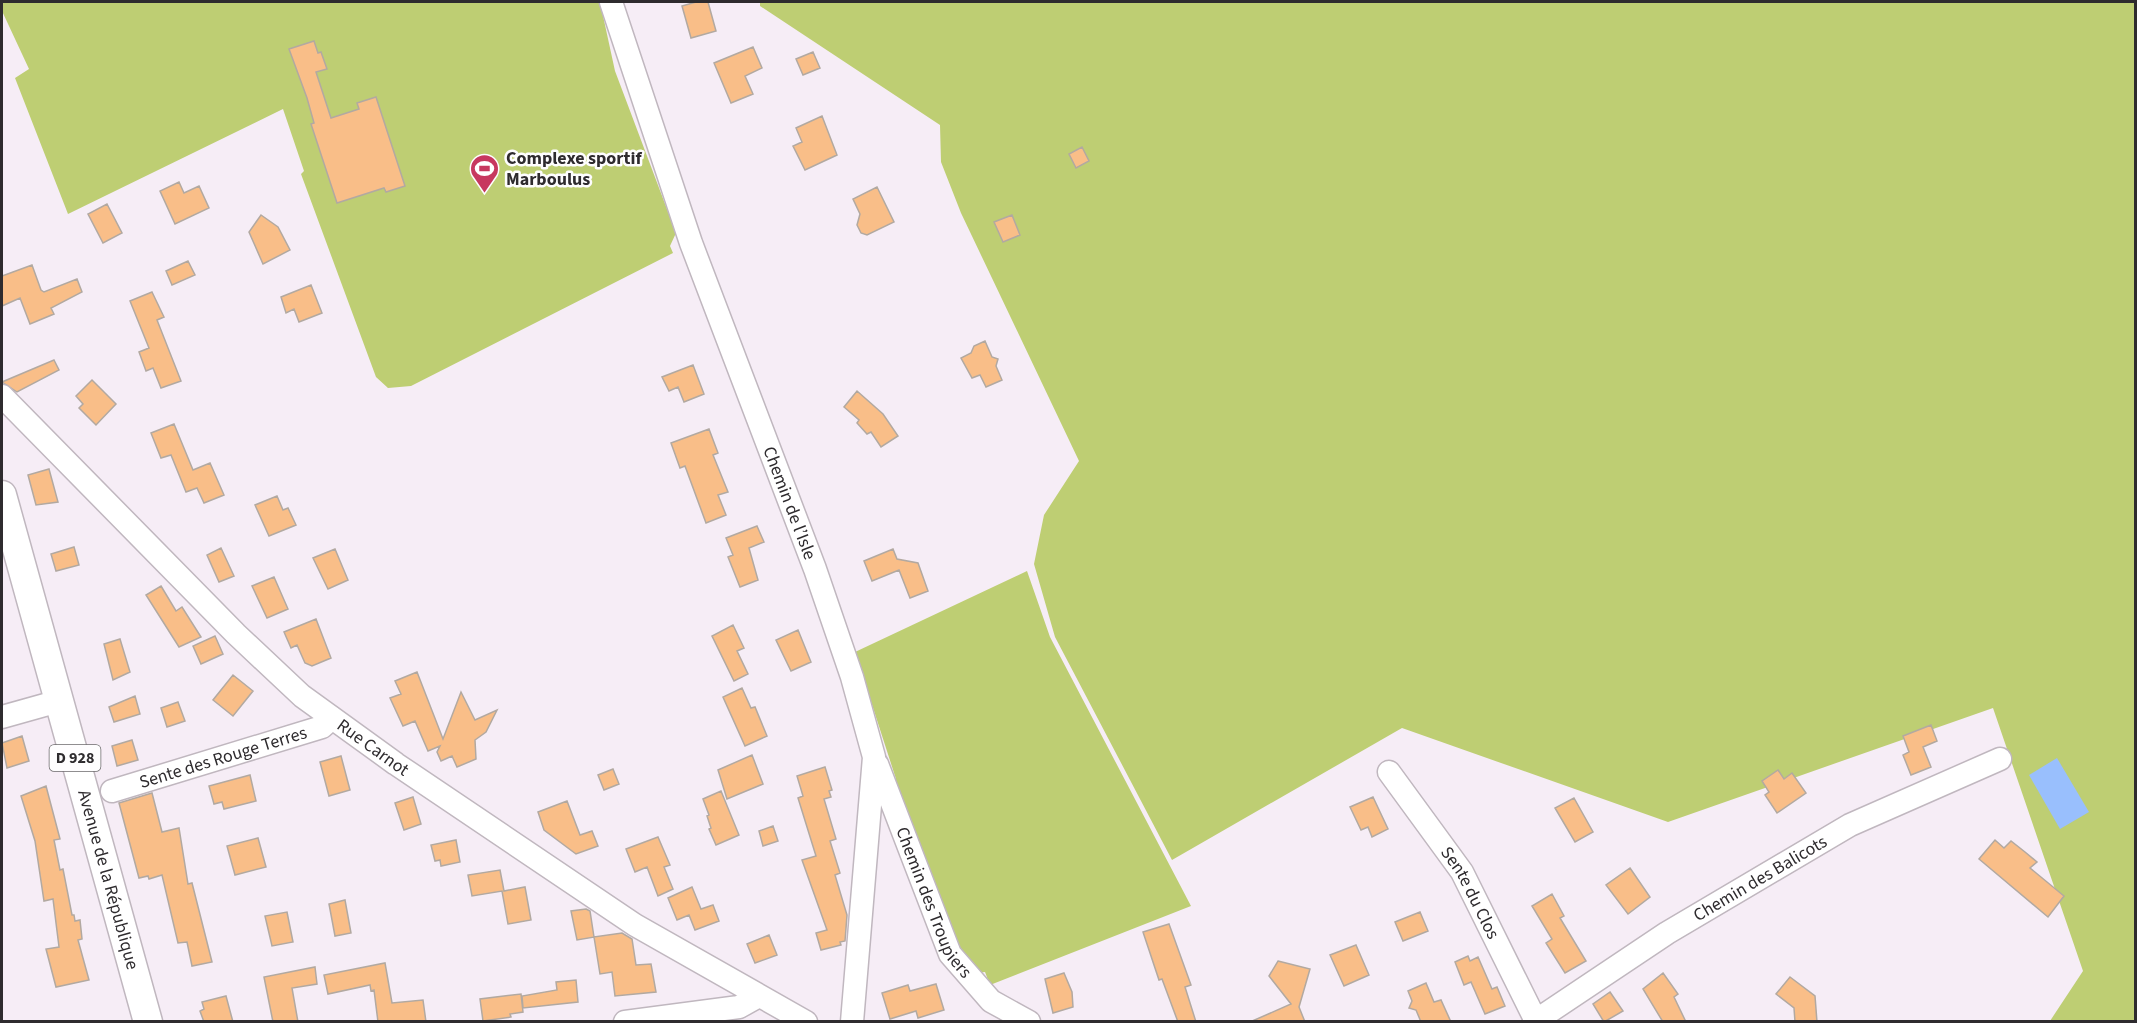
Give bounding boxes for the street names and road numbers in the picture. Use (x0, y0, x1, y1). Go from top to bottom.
street label: Chemin de l’Isle (757, 443, 823, 563)
street label: Rue Carnot (332, 713, 414, 782)
street label: Sente des Rouge Terres (136, 720, 310, 795)
road number: D 928 (50, 745, 100, 771)
street label: Avenue de la République (72, 787, 145, 972)
street label: Chemin des Troupiers (890, 823, 978, 983)
street label: Chemin des Balicots (1688, 829, 1832, 927)
street label: Sente du Clos (1435, 841, 1506, 943)

